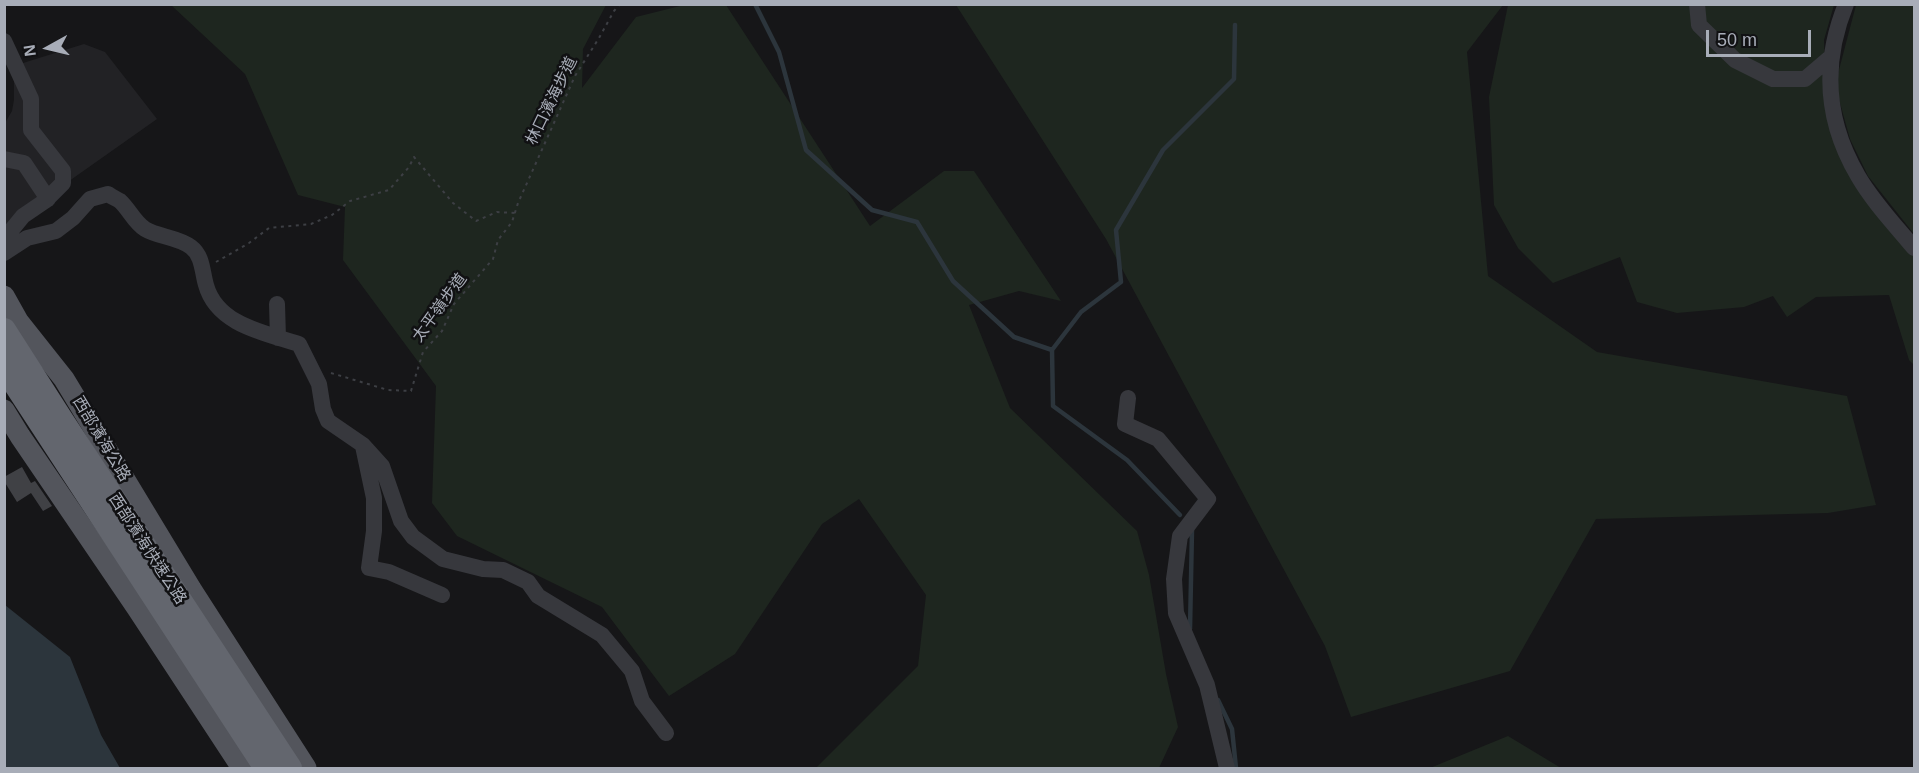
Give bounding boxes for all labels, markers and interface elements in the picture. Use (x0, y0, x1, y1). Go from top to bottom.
north arrow (18, 18, 78, 78)
scale bar (1709, 18, 1814, 56)
text: 50 m (1717, 30, 1757, 50)
text: N (20, 44, 39, 57)
street label: 林口濱海步道 (522, 54, 582, 148)
street label: 太平嶺步道 (409, 270, 471, 346)
street label: 西部濱海公路 (68, 393, 134, 485)
street label: 西部濱海快速公路 (104, 490, 190, 608)

